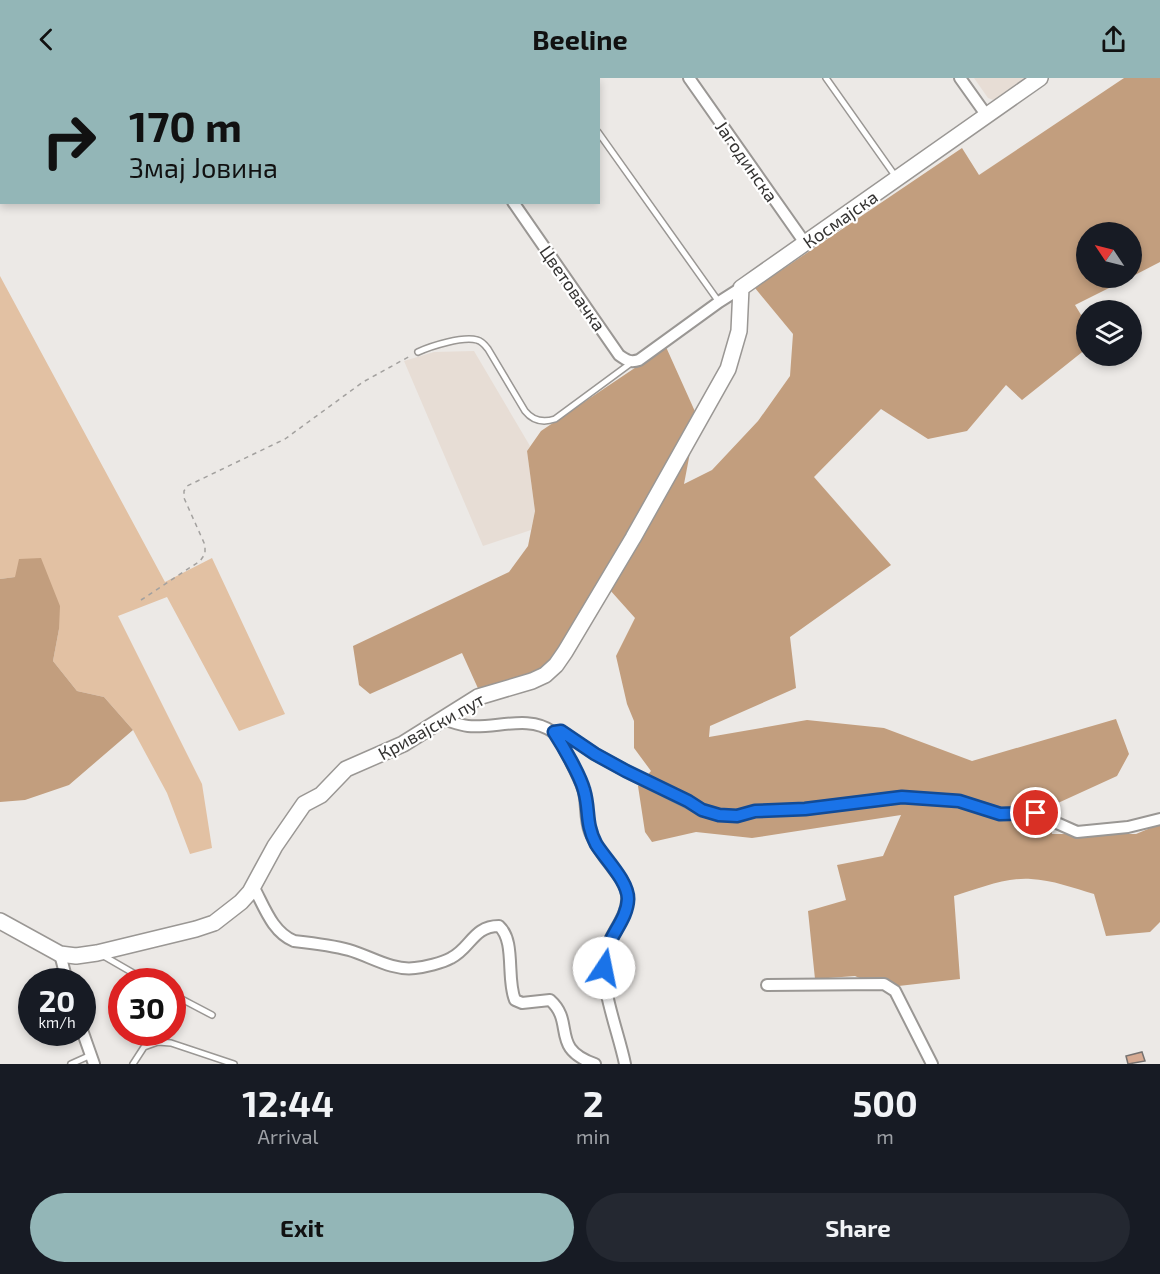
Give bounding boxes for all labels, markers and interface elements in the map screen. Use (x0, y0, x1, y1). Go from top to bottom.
icon: back (30, 23, 63, 56)
text: Beeline (532, 23, 628, 55)
icon: share (1097, 23, 1130, 56)
text: 170 m (129, 100, 242, 150)
icon: right (30, 102, 108, 180)
street label: Јагодинска (711, 116, 783, 206)
text: Змај Јовина (129, 151, 278, 183)
street label: Космајска (798, 185, 882, 253)
north arrow (1076, 222, 1142, 288)
map controls (1076, 222, 1142, 366)
street label: Цветовачка (535, 241, 611, 335)
button: layers (1076, 300, 1142, 366)
street label: Кривајски пут (374, 688, 488, 764)
pin (1010, 787, 1061, 838)
icon: arrive (1019, 796, 1052, 829)
position arrow (572, 936, 636, 1000)
speed limit sign: 30 (108, 968, 186, 1046)
text: 20 (39, 982, 75, 1018)
text: km/h (38, 1013, 76, 1031)
text: 12:44 (242, 1081, 334, 1124)
text: 2 (583, 1081, 604, 1124)
text: 500 (852, 1081, 918, 1124)
text: Arrival (258, 1124, 318, 1148)
text: min (576, 1124, 610, 1148)
text: m (876, 1124, 894, 1148)
button: Exit (30, 1193, 574, 1262)
button: Share (586, 1193, 1130, 1262)

